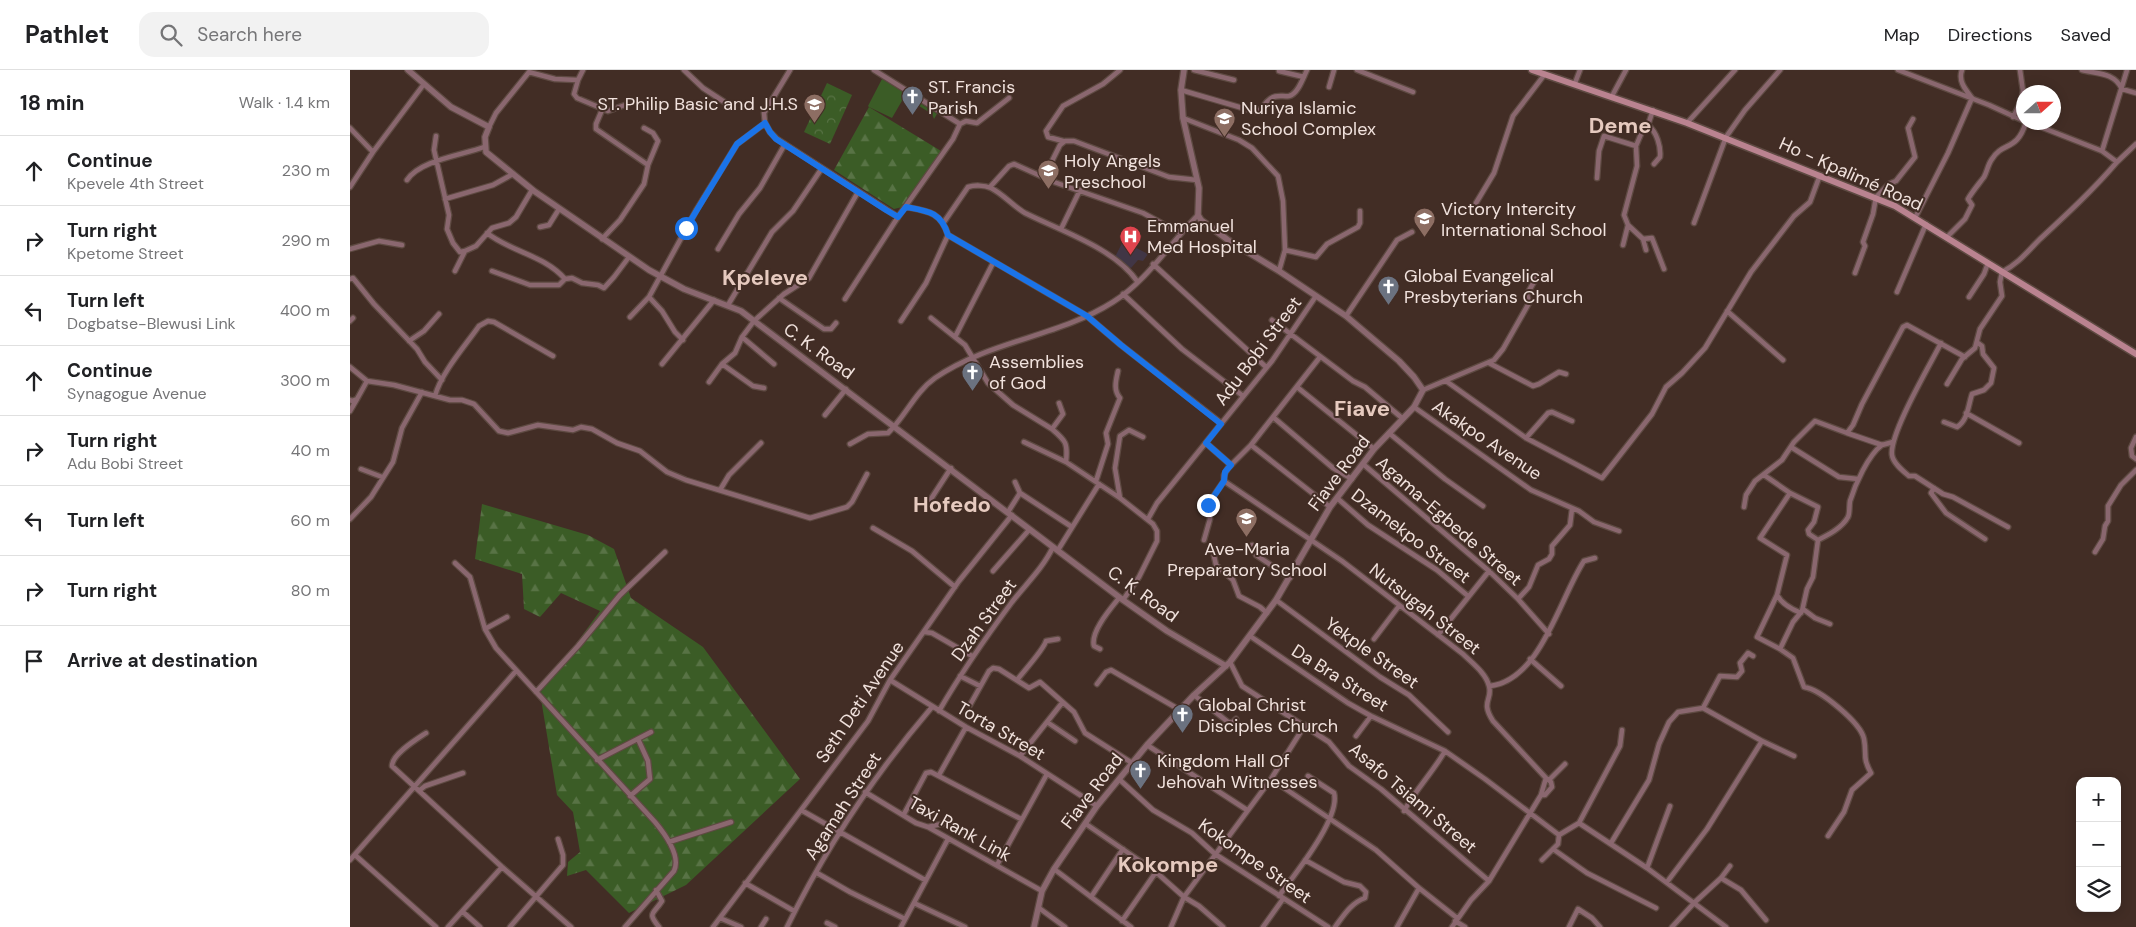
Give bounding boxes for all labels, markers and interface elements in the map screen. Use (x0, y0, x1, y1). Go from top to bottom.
search box (139, 12, 489, 57)
text: Pathlet (25, 19, 109, 50)
icon: search (157, 21, 185, 49)
text: Search here (197, 22, 302, 47)
text: Map (1884, 23, 1920, 47)
text: Directions (1948, 23, 2033, 47)
text: Saved (2061, 23, 2111, 47)
place label: ST. Francis Parish (928, 75, 1015, 120)
church icon: ST. Francis Parish (900, 85, 924, 116)
north arrow (2016, 85, 2061, 130)
text: 18 min (20, 89, 84, 117)
text: Walk · 1.4 km (239, 92, 330, 113)
place label: ST. Philip Basic and J.H.S (598, 92, 798, 116)
school or university icon: ST. Philip Basic and J.H.S (802, 92, 826, 123)
place label: Nuriya Islamic School Complex (1241, 96, 1376, 141)
school or university icon: Nuriya Islamic School Complex (1213, 106, 1237, 137)
district label: Deme (1589, 111, 1651, 140)
street label: Ho - Kpalimé Road (1775, 131, 1927, 217)
text: Continue (67, 148, 153, 173)
place label: Holy Angels Preschool (1064, 149, 1161, 194)
icon: ahead (20, 157, 48, 185)
school or university icon: Holy Angels Preschool (1036, 159, 1060, 190)
text: 230 m (282, 160, 330, 181)
text: Kpevele 4th Street (67, 173, 204, 194)
place label: Victory Intercity International School (1441, 197, 1607, 242)
school or university icon: Victory Intercity International School (1413, 207, 1437, 238)
place label: Emmanuel Med Hospital (1147, 214, 1257, 259)
route start (675, 217, 698, 240)
text: Turn right (67, 218, 157, 243)
hospital icon: Emmanuel Med Hospital (1119, 224, 1143, 255)
icon: right (20, 227, 48, 255)
text: 290 m (281, 230, 330, 251)
text: Kpetome Street (67, 243, 184, 264)
district label: Kpeleve (722, 263, 808, 292)
place label: Global Evangelical Presbyterians Church (1404, 264, 1583, 309)
church icon: Global Evangelical Presbyterians Church (1376, 274, 1400, 305)
text: Turn left (67, 288, 145, 313)
street label: Adu Bobi Street (1209, 292, 1307, 410)
icon: left (20, 297, 48, 325)
text: 400 m (280, 300, 330, 321)
text: Dogbatse-Blewusi Link (67, 313, 236, 334)
street label: C. K. Road (779, 317, 859, 385)
place label: Assemblies of God (989, 350, 1084, 395)
text: Continue (67, 358, 153, 383)
church icon: Assemblies of God (961, 360, 985, 391)
icon: ahead (20, 367, 48, 395)
text: 300 m (280, 370, 330, 391)
text: Synagogue Avenue (67, 383, 207, 404)
district label: Fiave (1334, 394, 1390, 423)
street label: Akakpo Avenue (1427, 394, 1547, 486)
text: Turn right (67, 428, 157, 453)
street label: Fiave Road (1303, 430, 1375, 516)
icon: right (20, 437, 48, 465)
text: 40 m (291, 440, 330, 461)
street label: Agama-Egbede Street (1371, 451, 1527, 591)
text: Adu Bobi Street (67, 453, 183, 474)
street label: Dzamekpo Street (1346, 483, 1476, 589)
district label: Hofedo (913, 490, 991, 519)
route end (1197, 494, 1220, 517)
icon: left (20, 507, 48, 535)
school or university icon: Ave-Maria Preparatory School (1235, 507, 1259, 538)
text: Turn left (67, 508, 145, 533)
text: 60 m (290, 510, 330, 531)
place label: Ave-Maria Preparatory School (1167, 537, 1327, 582)
street label: Nutsugah Street (1364, 558, 1486, 660)
street label: C. K. Road (1103, 560, 1183, 628)
street label: Dzah Street (946, 574, 1022, 666)
icon: right (20, 577, 48, 605)
text: Turn right (67, 578, 157, 603)
text: 80 m (291, 580, 330, 601)
street label: Yekple Street (1320, 612, 1424, 694)
street label: Seth Deti Avenue (810, 636, 910, 768)
street label: Da Bra Street (1287, 639, 1393, 717)
icon: arrive (20, 647, 48, 675)
text: Arrive at destination (67, 648, 258, 673)
place label: Global Christ Disciples Church (1198, 693, 1338, 738)
street label: Torta Street (952, 696, 1050, 766)
church icon: Global Christ Disciples Church (1170, 703, 1194, 734)
street label: Asafo Tsiami Street (1344, 737, 1482, 859)
street label: Agamah Street (799, 748, 887, 864)
street label: Fiave Road (1056, 748, 1128, 834)
place label: Kingdom Hall Of Jehovah Witnesses (1157, 749, 1317, 794)
church icon: Kingdom Hall Of Jehovah Witnesses (1129, 759, 1153, 790)
map controls (2076, 777, 2121, 912)
button: + (2076, 777, 2121, 822)
street label: Taxi Rank Link (904, 791, 1016, 867)
street label: Kokompe Street (1194, 813, 1316, 909)
button: − (2076, 822, 2121, 867)
district label: Kokompe (1118, 850, 1218, 879)
button: layers (2076, 867, 2121, 912)

